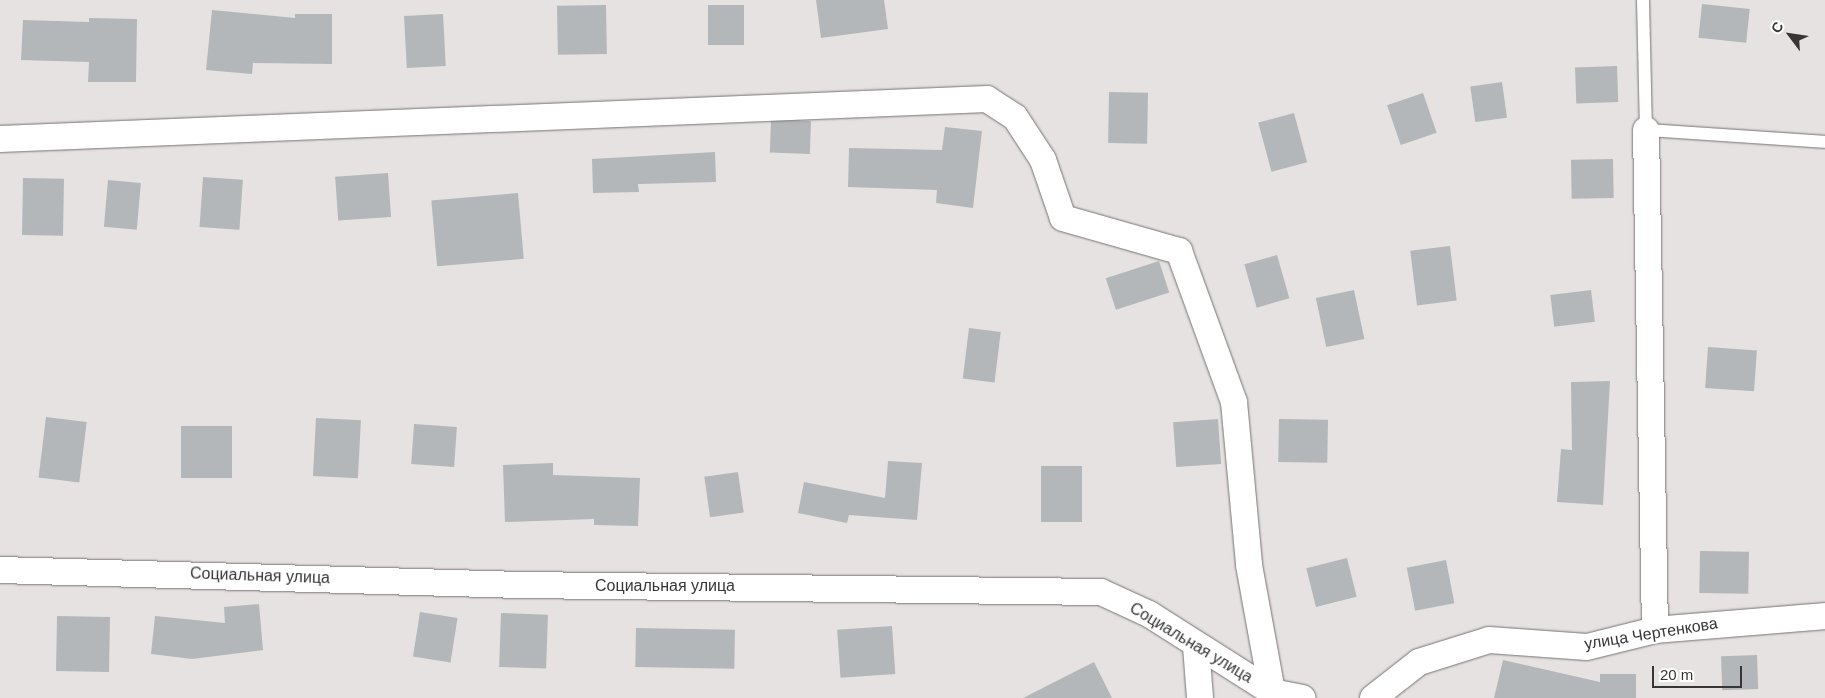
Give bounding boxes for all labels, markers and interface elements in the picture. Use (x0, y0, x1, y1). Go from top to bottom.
north arrow (1765, 10, 1815, 60)
text: С (1768, 19, 1787, 36)
street label: Социальная улица (190, 564, 330, 588)
street label: Социальная улица (595, 576, 735, 596)
street label: Социальная улица (1126, 599, 1256, 687)
street label: улица Чертенкова (1583, 614, 1719, 654)
scale bar (1655, 656, 1745, 688)
text: 20 m (1660, 666, 1693, 683)

